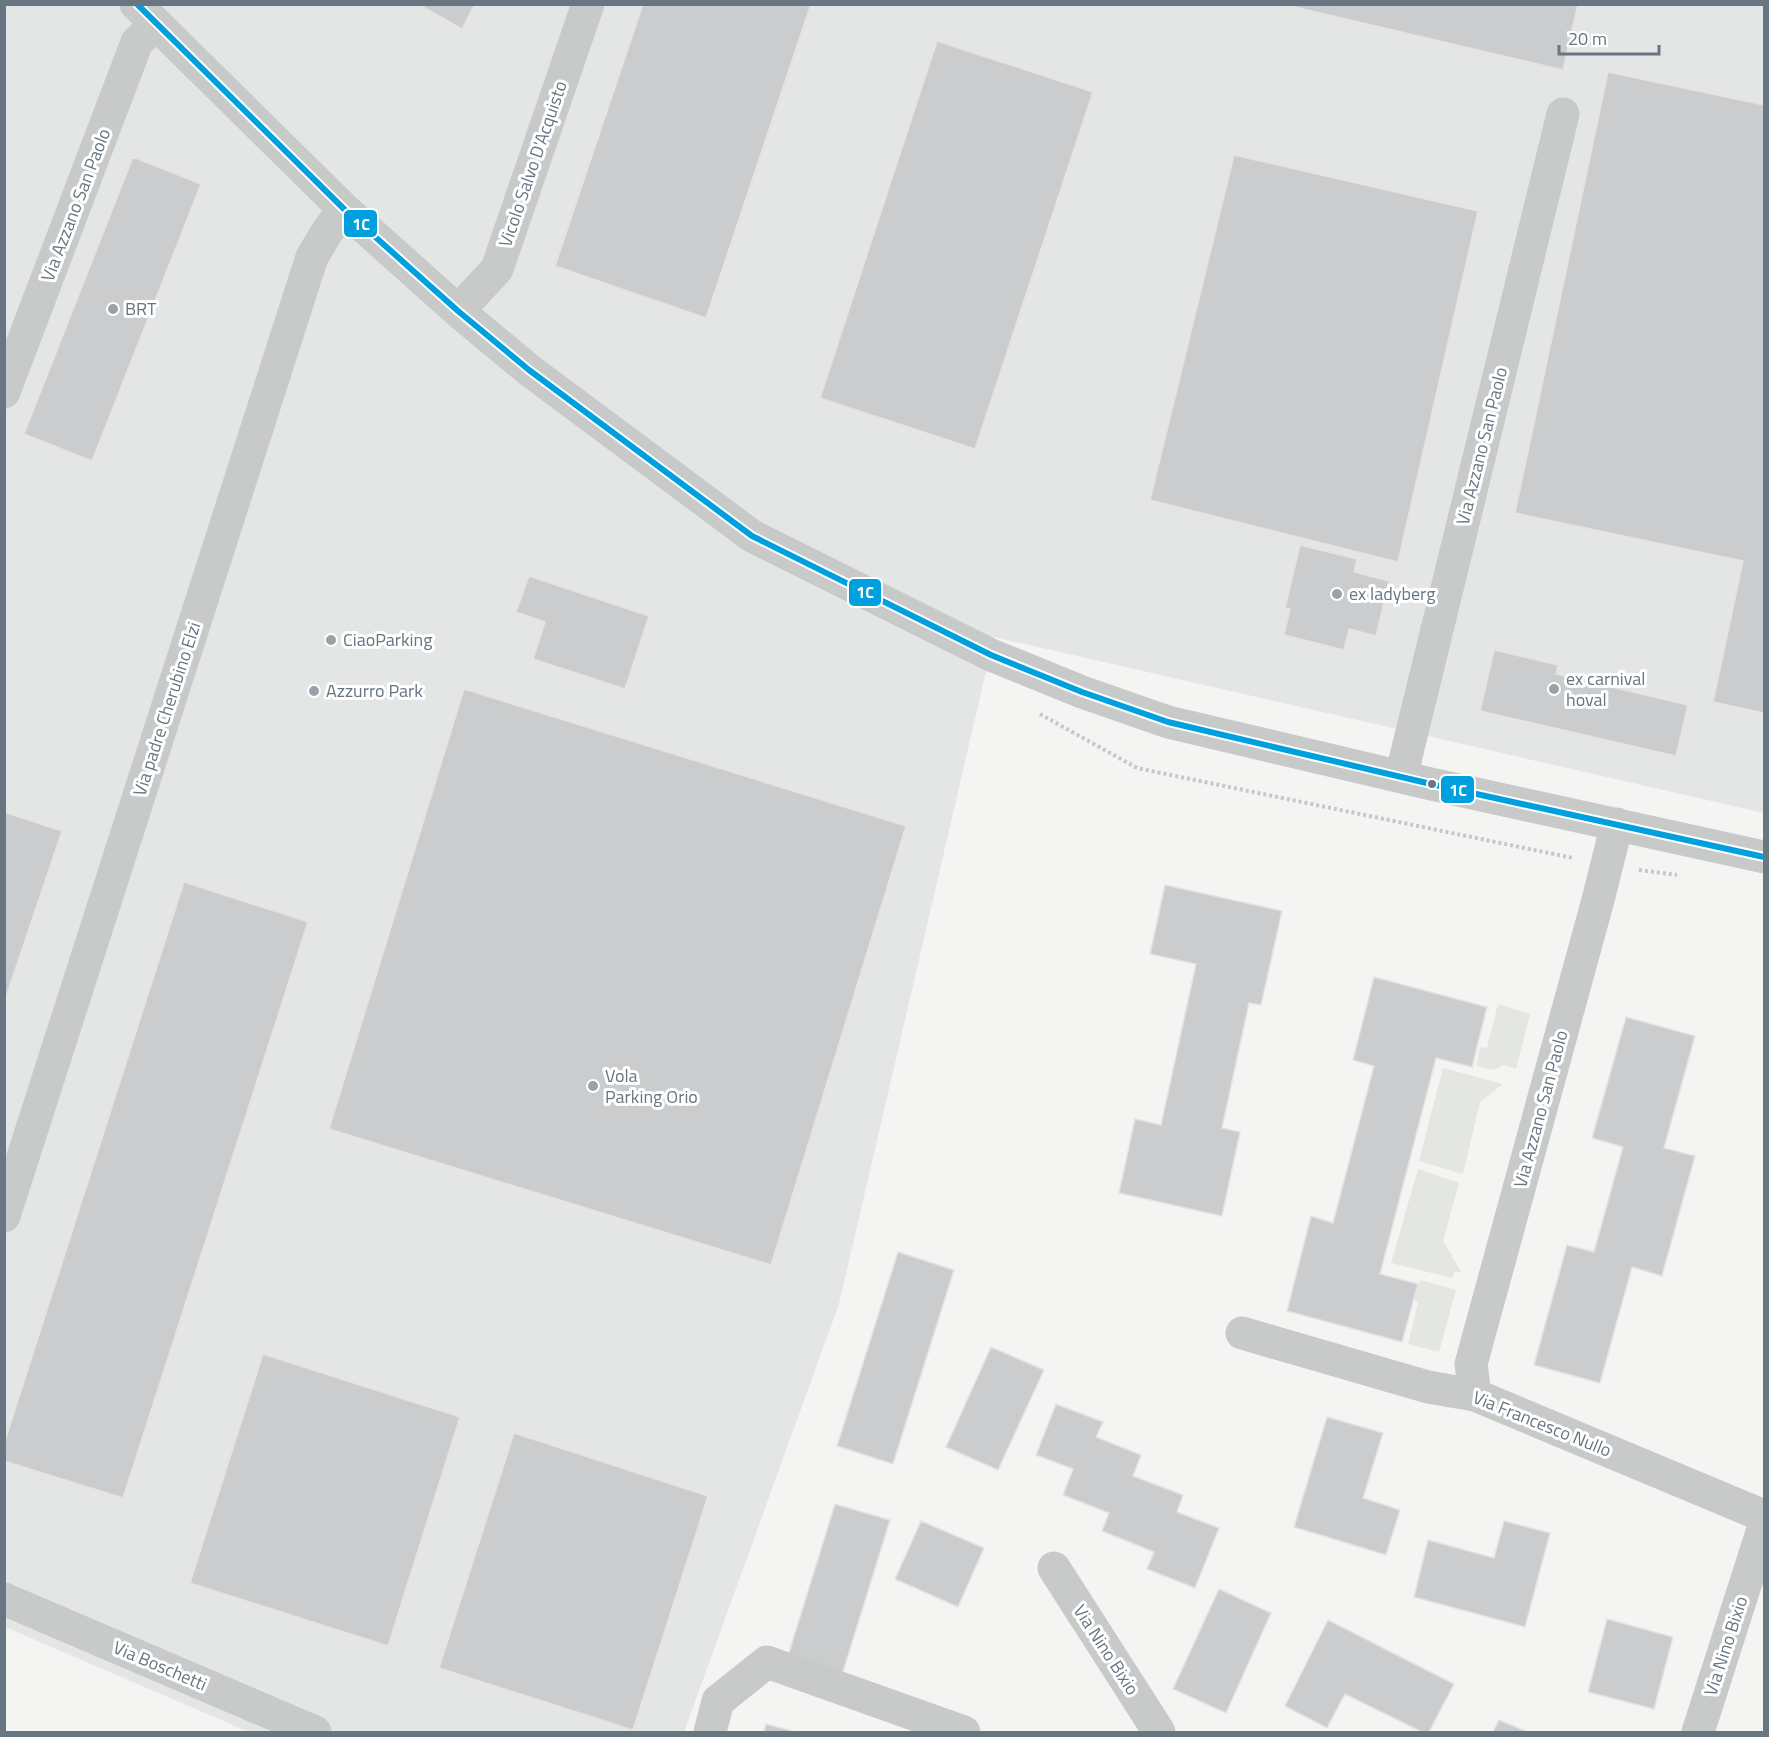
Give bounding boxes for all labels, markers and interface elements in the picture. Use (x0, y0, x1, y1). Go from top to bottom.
scale bar (1559, 18, 1660, 56)
text: 20 m (1568, 25, 1607, 52)
street label: Vicolo Salvo D'Acquisto (491, 77, 574, 251)
street label: Via Azzano San Paolo (34, 124, 117, 285)
line badge: 1C (343, 209, 378, 238)
text: 1C (352, 212, 370, 236)
place label: BRT (125, 295, 157, 322)
marker: BRT (106, 302, 120, 316)
street label: Via Azzano San Paolo (1449, 364, 1514, 528)
line badge: 1C (848, 578, 882, 607)
text: 1C (856, 580, 874, 604)
place label: ex ladyberg (1349, 580, 1435, 607)
marker: ex ladyberg (1330, 587, 1344, 601)
street label: Via padre Cherubino Elzi (126, 618, 207, 799)
place label: CiaoParking (343, 626, 432, 653)
marker: CiaoParking (324, 633, 338, 647)
place label: ex carnival hoval (1566, 665, 1646, 713)
place label: Azzurro Park (326, 677, 423, 704)
marker: ex carnival hoval (1547, 682, 1561, 696)
marker: Azzurro Park (307, 684, 321, 698)
line badge: 1C (1440, 775, 1475, 804)
unlabelled marker (1426, 778, 1438, 790)
text: 1C (1449, 778, 1467, 802)
street label: Via Azzano San Paolo (1507, 1027, 1574, 1191)
place label: Vola Parking Orio (605, 1062, 698, 1110)
marker: Vola Parking Orio (586, 1079, 600, 1093)
street label: Via Francesco Nullo (1469, 1383, 1616, 1464)
street label: Via Nino Bixio (1697, 1593, 1754, 1699)
street label: Via Nino Bixio (1067, 1599, 1146, 1700)
street label: Via Boschetti (109, 1634, 211, 1697)

